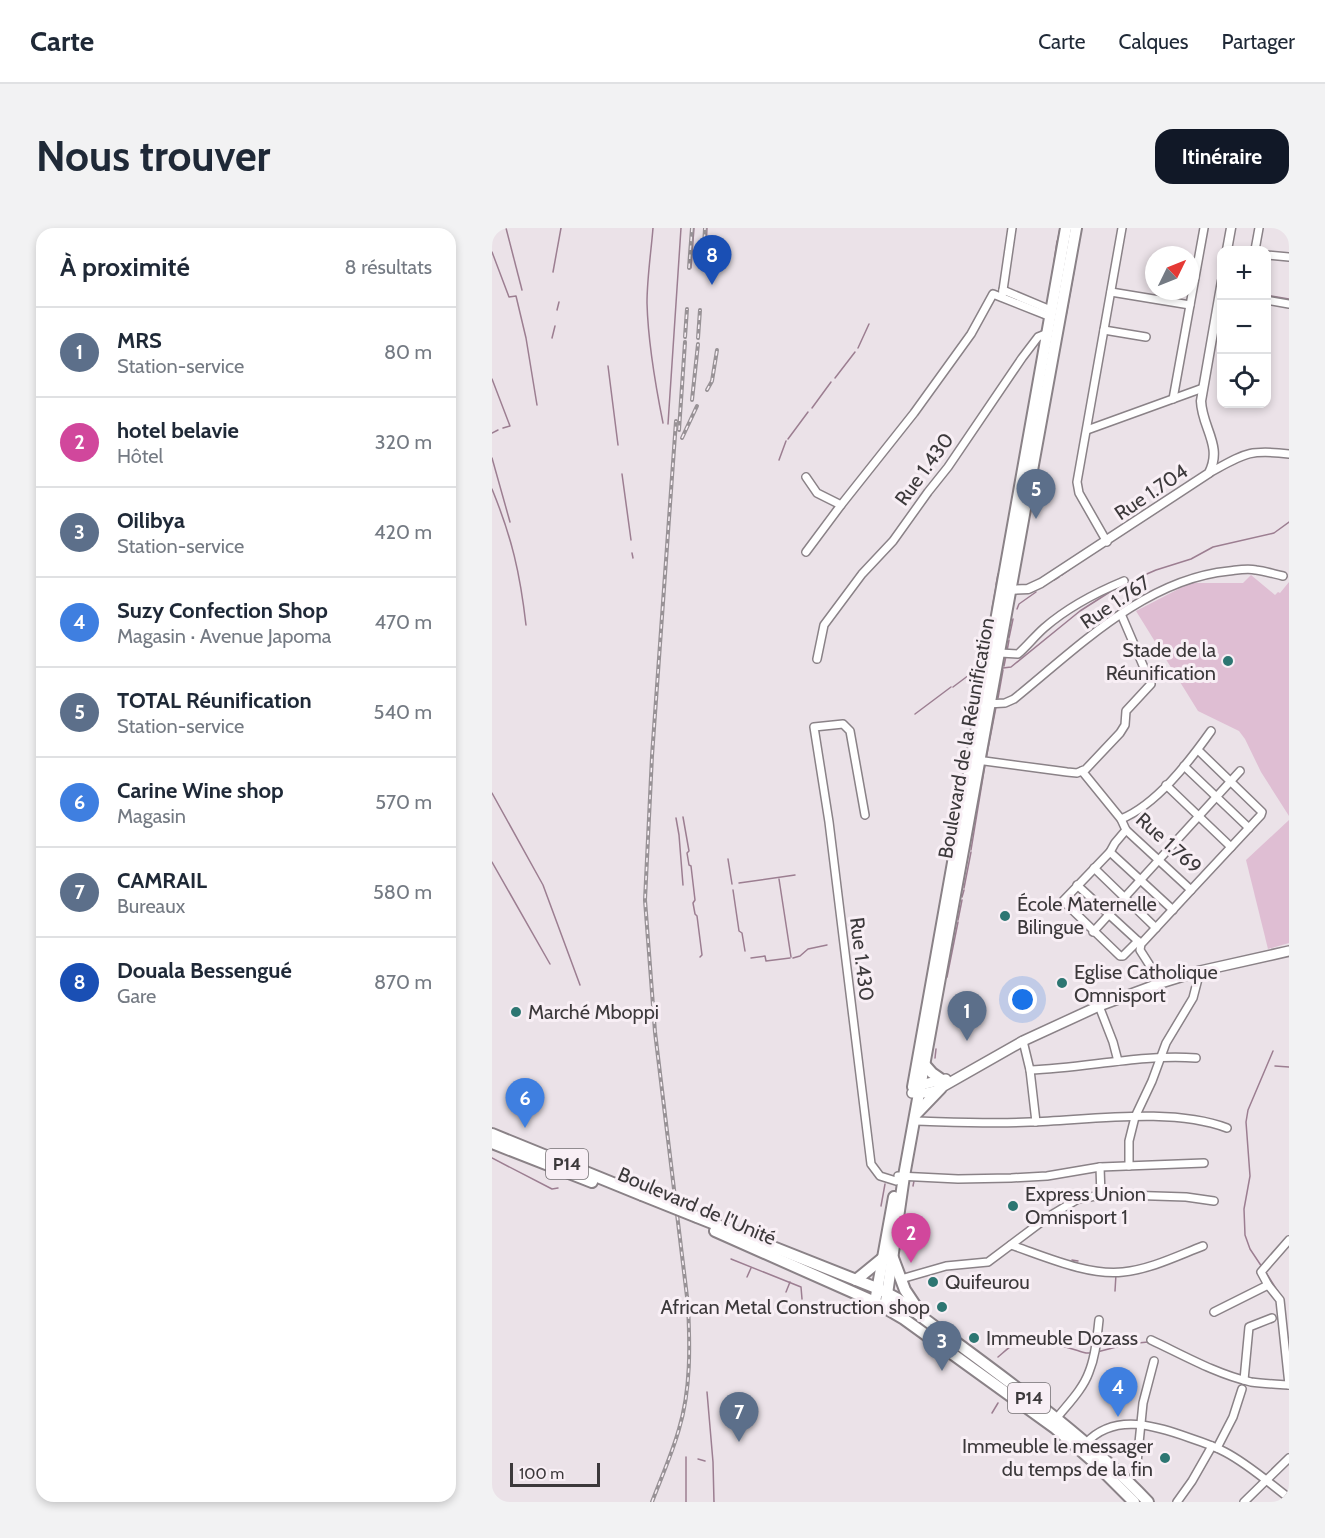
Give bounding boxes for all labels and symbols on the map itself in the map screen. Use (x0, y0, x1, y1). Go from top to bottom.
pin: 8 (692, 236, 732, 285)
north arrow (1145, 246, 1199, 300)
street label: Rue 1.430 (890, 428, 958, 510)
street label: Rue 1.704 (1110, 459, 1193, 525)
pin: 5 (1016, 470, 1056, 519)
street label: Rue 1.767 (1076, 570, 1154, 634)
street label: Boulevard de la Réunification (933, 616, 999, 860)
place label: Stade de la Réunification (1106, 638, 1216, 685)
marker: Stade de la Réunification (1221, 654, 1235, 668)
street label: Rue 1.769 (1131, 807, 1207, 879)
place label: École Maternelle Bilingue (1017, 892, 1157, 939)
marker: École Maternelle Bilingue (998, 909, 1012, 923)
street label: Rue 1.430 (845, 916, 879, 1002)
place label: Eglise Catholique Omnisport (1074, 960, 1218, 1007)
marker: Eglise Catholique Omnisport (1055, 976, 1069, 990)
your location (1008, 985, 1037, 1014)
pin: 1 (948, 992, 986, 1041)
place label: Marché Mboppi (528, 1000, 659, 1024)
marker: Marché Mboppi (509, 1005, 523, 1019)
pin: 6 (506, 1078, 544, 1128)
road number: P14 (546, 1149, 588, 1179)
street label: Boulevard de l'Unité (614, 1162, 780, 1250)
place label: Express Union Omnisport 1 (1025, 1182, 1146, 1229)
marker: Express Union Omnisport 1 (1006, 1199, 1020, 1213)
pin: 2 (892, 1214, 930, 1263)
place label: Quifeurou (945, 1270, 1030, 1294)
marker: Quifeurou (926, 1275, 940, 1289)
place label: African Metal Construction shop (661, 1295, 930, 1319)
marker: African Metal Construction shop (935, 1300, 949, 1314)
pin: 3 (922, 1322, 962, 1371)
place label: Immeuble Dozass (986, 1326, 1138, 1350)
marker: Immeuble Dozass (967, 1331, 981, 1345)
pin: 4 (1098, 1368, 1138, 1417)
road number: P14 (1008, 1383, 1050, 1413)
pin: 7 (720, 1392, 758, 1442)
place label: Immeuble le messager du temps de la fin (962, 1434, 1154, 1481)
marker: Immeuble le messager du temps de la fin (1158, 1451, 1172, 1465)
scale bar (510, 1460, 600, 1488)

